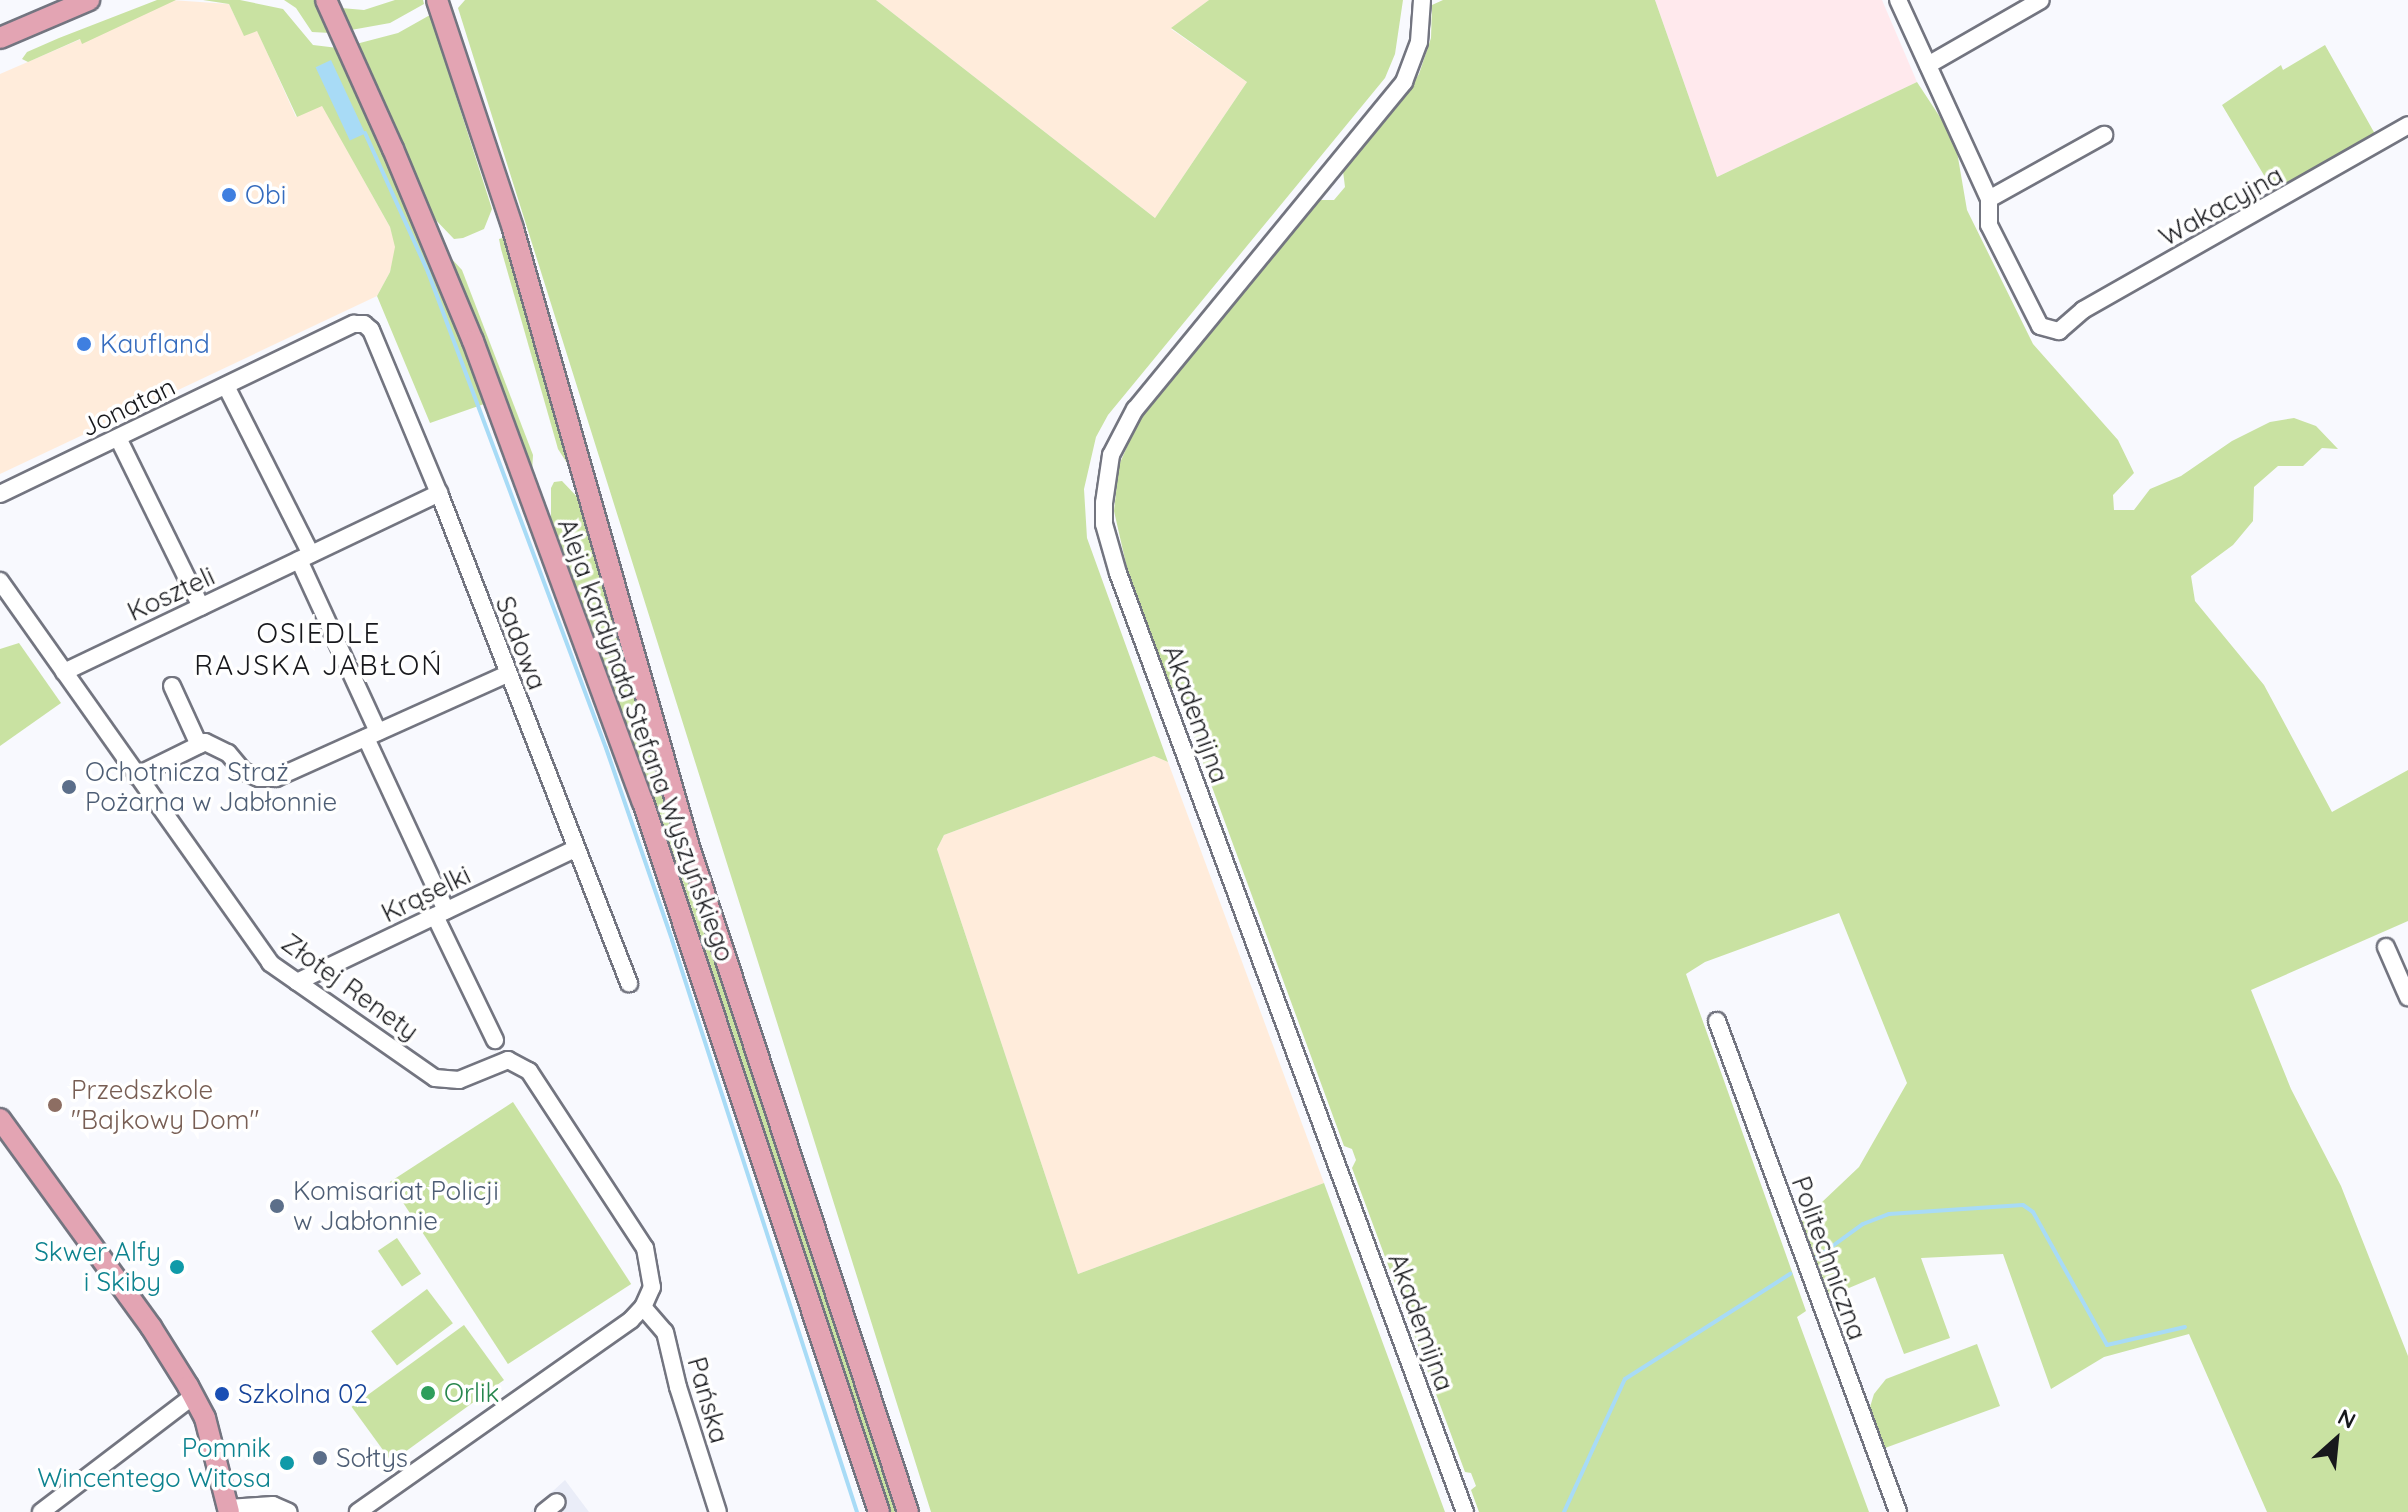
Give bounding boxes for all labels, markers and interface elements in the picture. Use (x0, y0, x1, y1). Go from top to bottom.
street label: Wakacyjna (2154, 159, 2288, 253)
place label: Obi (245, 179, 286, 211)
marker: Obi (220, 186, 238, 204)
place label: Kaufland (100, 328, 210, 360)
marker: Kaufland (75, 335, 93, 353)
street label: Jonatan (76, 371, 180, 443)
street label: Aleja kardynała Stefana Wyszyńskiego (551, 514, 741, 966)
street label: Koszteli (123, 560, 219, 628)
street label: Sadowa (489, 592, 553, 694)
district label: OSIEDLE RAJSKA JABŁOŃ (194, 616, 444, 682)
street label: Akademijna (1157, 641, 1235, 787)
place label: Ochotnicza Straż Pożarna w Jabłonnie (85, 756, 337, 818)
marker: Ochotnicza Straż Pożarna w Jabłonnie (60, 778, 78, 796)
street label: Krąselki (376, 859, 476, 929)
street label: Złotej Renety (276, 927, 424, 1047)
place label: Przedszkole "Bajkowy Dom" (71, 1074, 259, 1136)
marker: Przedszkole "Bajkowy Dom" (46, 1096, 64, 1114)
street label: Politechniczna (1785, 1172, 1873, 1344)
place label: Komisariat Policji w Jabłonnie (293, 1175, 499, 1236)
marker: Komisariat Policji w Jabłonnie (268, 1197, 286, 1215)
place label: Skwer Alfy i Skiby (34, 1236, 161, 1298)
street label: Akademijna (1382, 1249, 1460, 1395)
marker: Skwer Alfy i Skiby (168, 1258, 186, 1276)
street label: Pańska (681, 1353, 735, 1447)
place label: Orlik (444, 1377, 499, 1409)
place label: Szkolna 02 (238, 1378, 368, 1410)
marker: Orlik (419, 1384, 437, 1402)
marker: Szkolna 02 (213, 1385, 231, 1403)
north arrow (2296, 1400, 2376, 1480)
text: N (2333, 1402, 2360, 1435)
place label: Pomnik Wincentego Witosa (37, 1432, 271, 1494)
place label: Sołtys (336, 1442, 408, 1474)
marker: Sołtys (311, 1449, 329, 1467)
marker: Pomnik Wincentego Witosa (278, 1454, 296, 1472)

